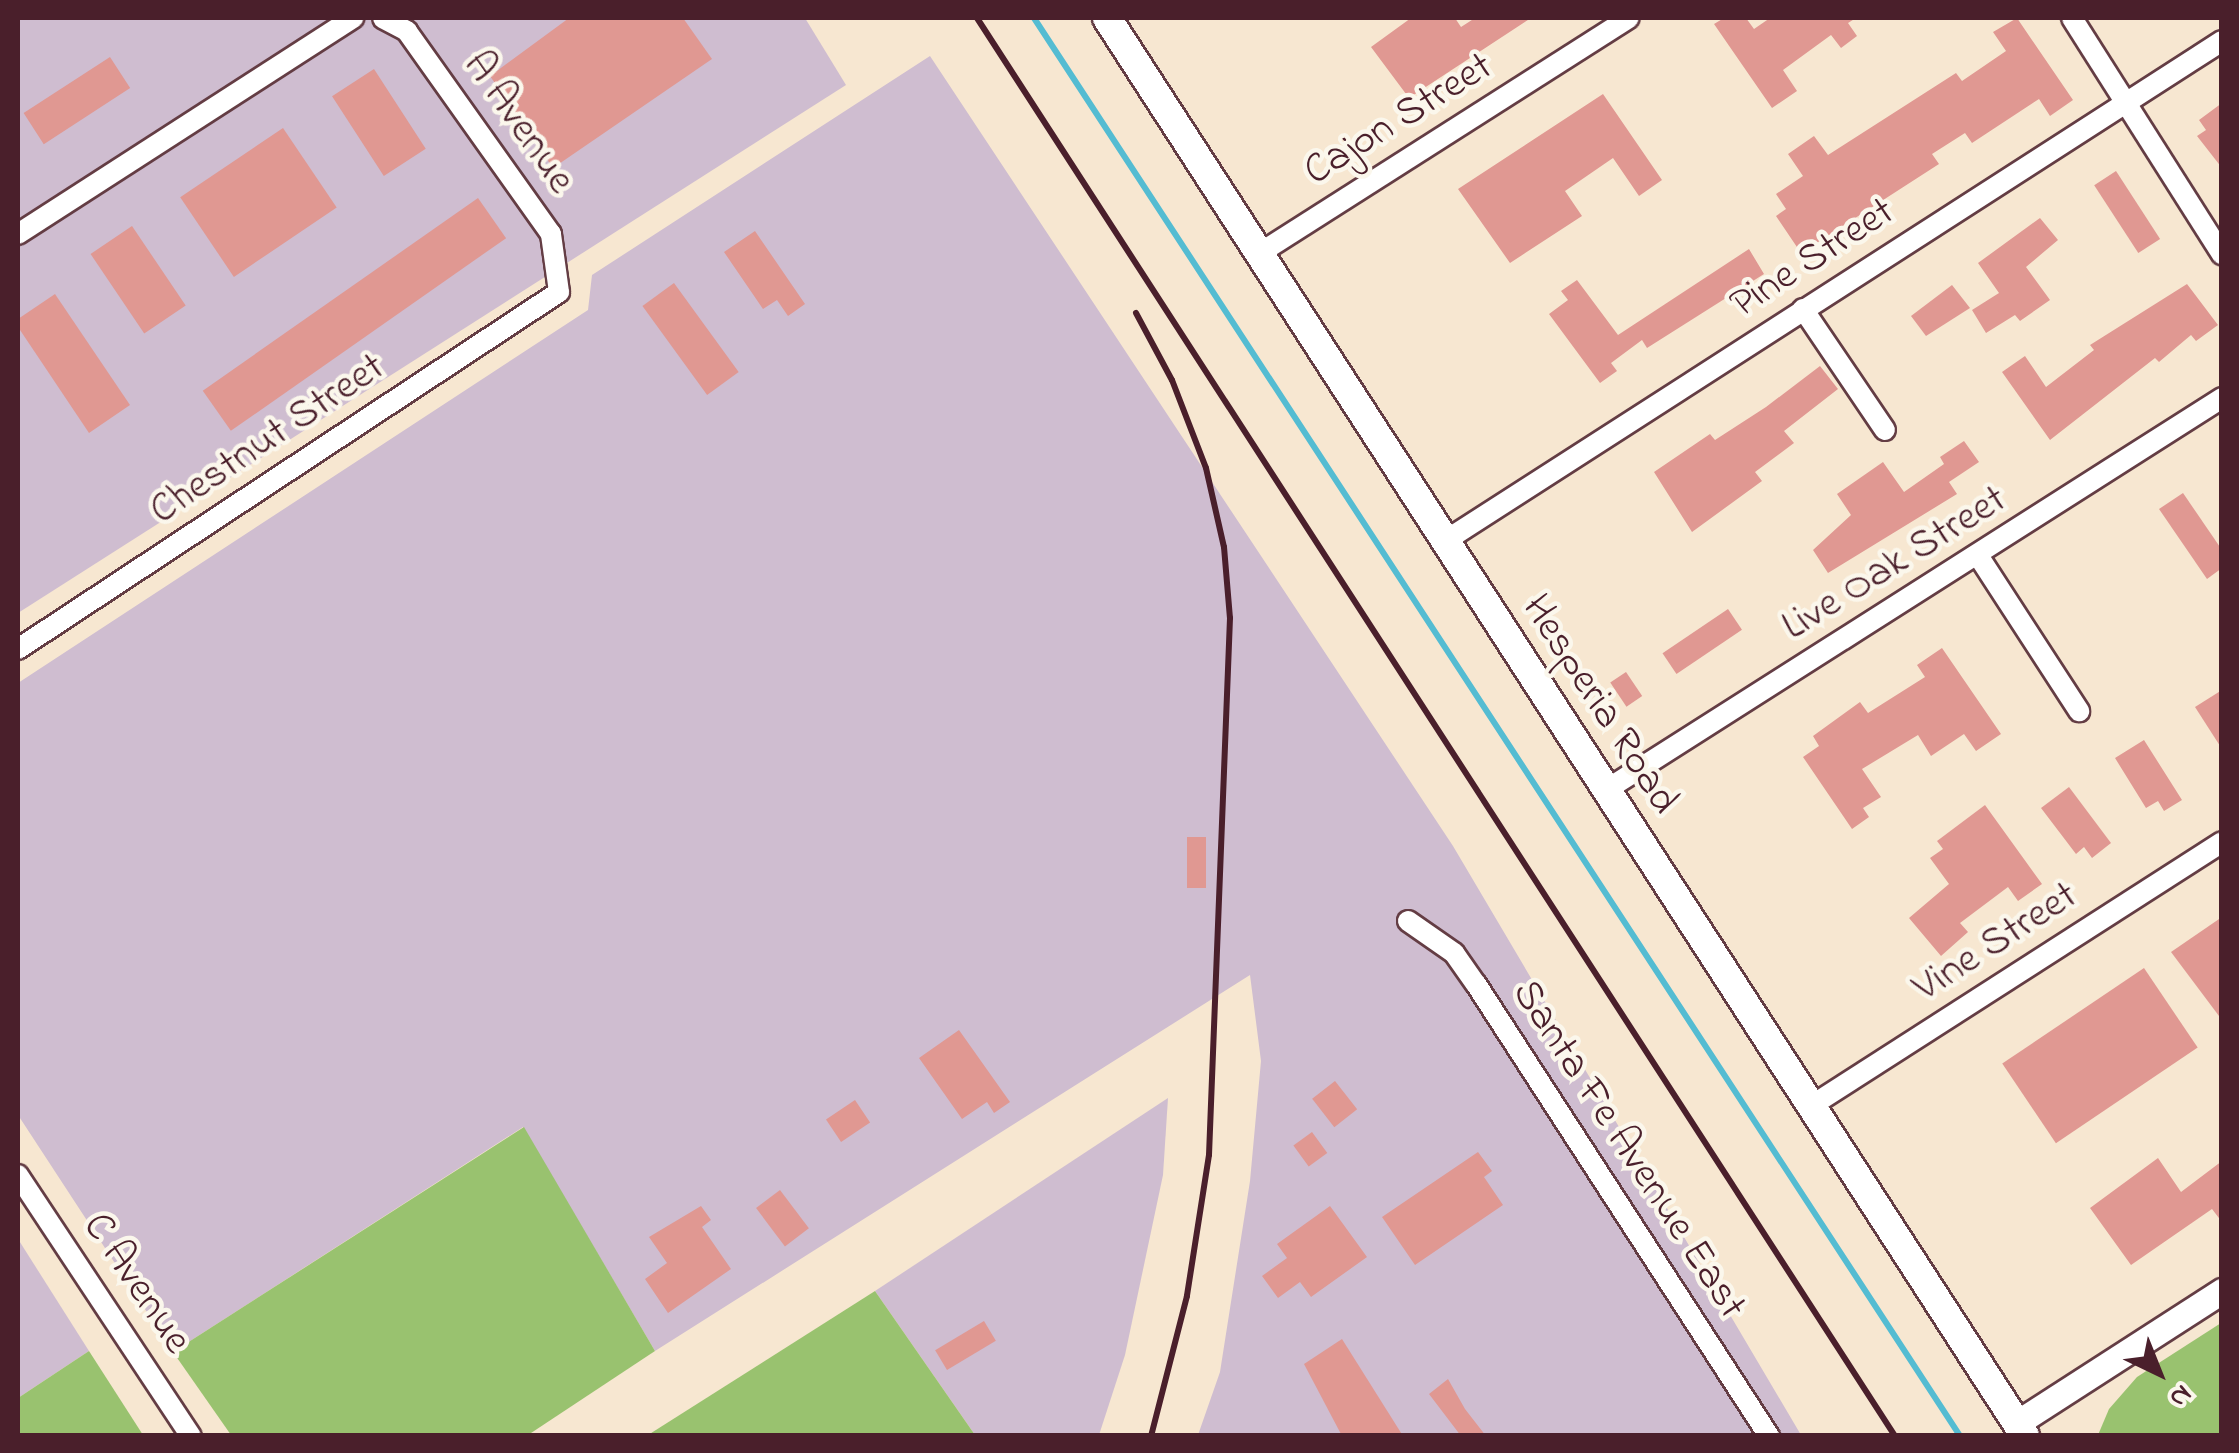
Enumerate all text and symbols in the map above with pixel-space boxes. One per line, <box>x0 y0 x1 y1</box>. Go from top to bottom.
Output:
street label: A Avenue <box>451 42 585 204</box>
street label: Cajon Street <box>1295 42 1503 198</box>
street label: Pine Street <box>1722 187 1904 331</box>
street label: Chestnut Street <box>141 343 395 537</box>
street label: Live Oak Street <box>1774 475 2016 653</box>
street label: Hesperia Road <box>1509 586 1689 824</box>
street label: Vine Street <box>1905 871 2087 1015</box>
street label: Santa Fe Avenue East <box>1500 971 1756 1329</box>
street label: C Avenue <box>71 1204 201 1364</box>
north arrow <box>2109 1323 2209 1423</box>
text: N <box>2159 1374 2201 1417</box>

